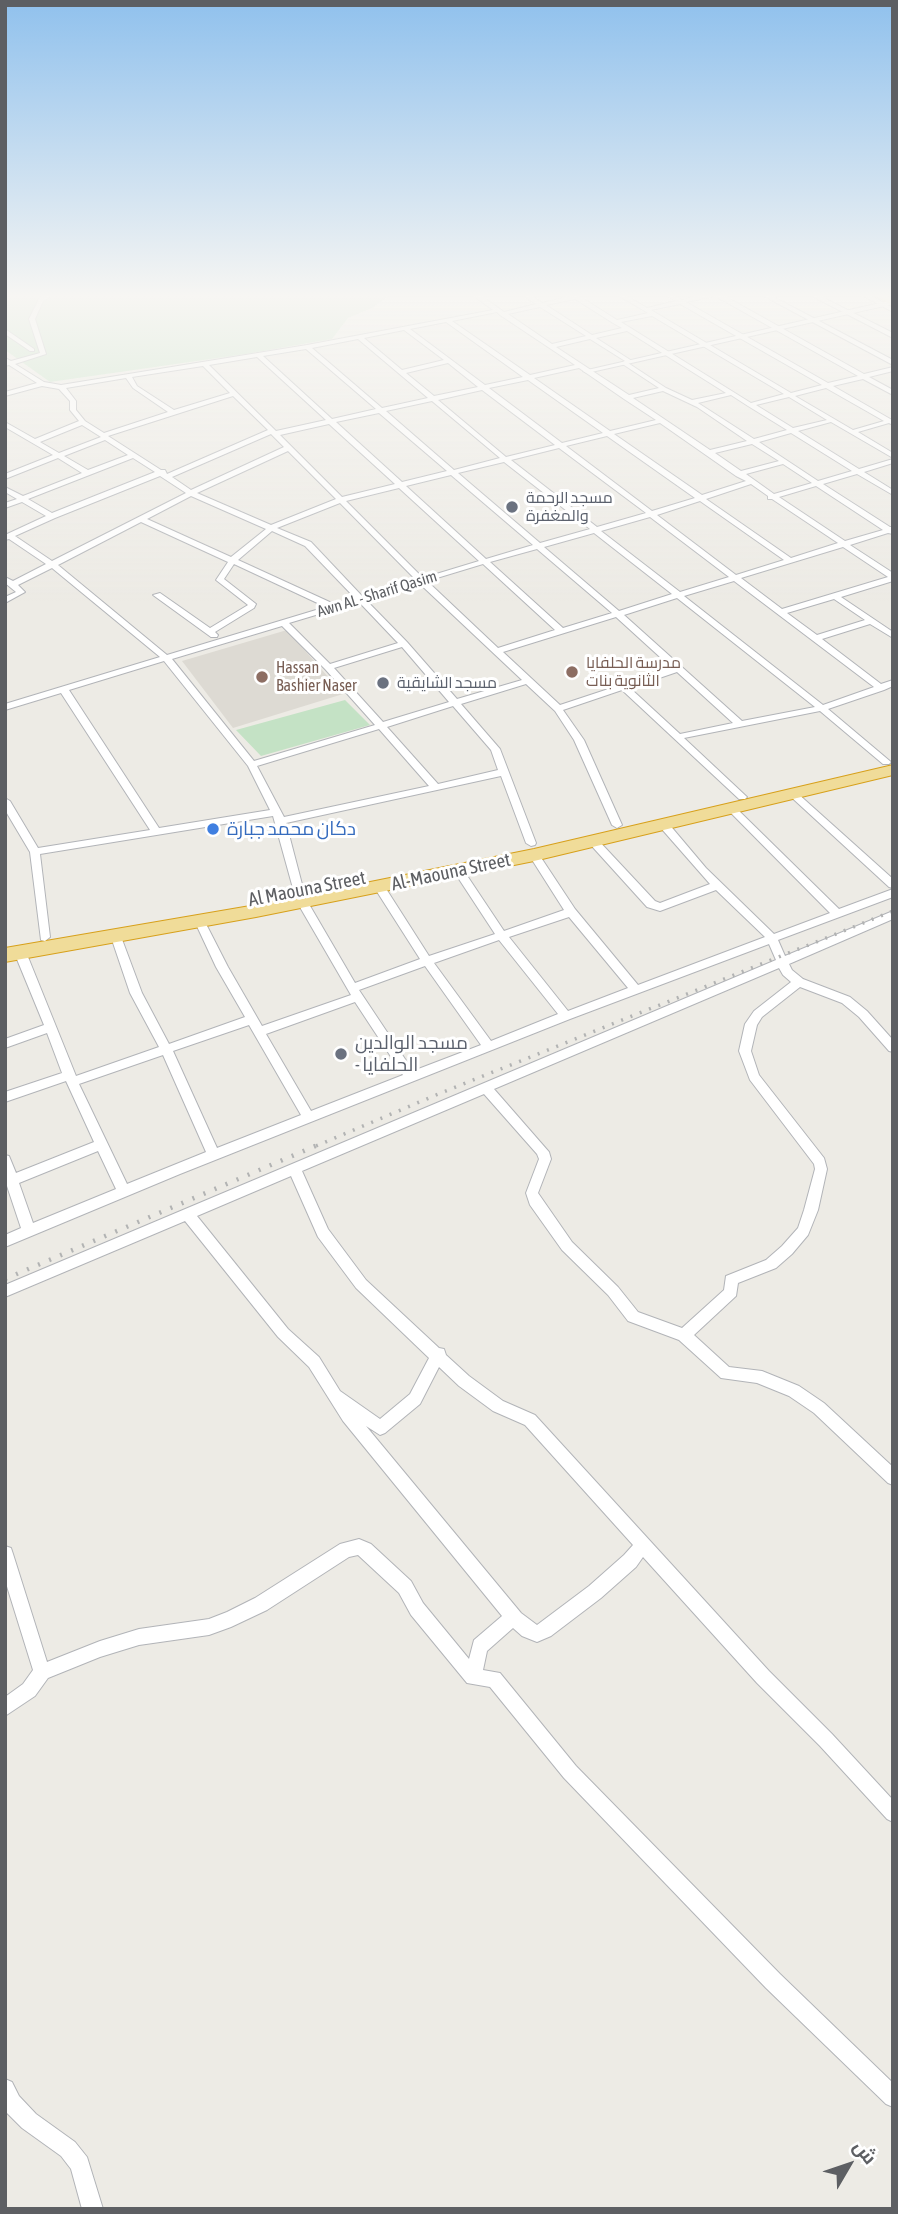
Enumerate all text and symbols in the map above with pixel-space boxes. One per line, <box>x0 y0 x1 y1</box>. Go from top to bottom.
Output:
place label: مسجد الرحمة والمغفرة <box>526 488 613 526</box>
marker: مسجد الرحمة والمغفرة <box>504 499 520 515</box>
street label: Awn AL - Sharif Qasim <box>315 567 439 621</box>
place label: مدرسة الحلفايا الثانوية بنات <box>586 653 681 691</box>
place label: Hassan Bashier Naser <box>276 658 357 696</box>
marker: مدرسة الحلفايا الثانوية بنات <box>564 664 580 680</box>
marker: Hassan Bashier Naser <box>254 669 270 685</box>
place label: مسجد الشايقية <box>397 673 497 693</box>
marker: مسجد الشايقية <box>375 675 391 691</box>
place label: دكان محمد جبارة <box>227 818 356 840</box>
marker: دكان محمد جبارة <box>205 821 221 837</box>
street label: Al-Maouna Street <box>389 848 513 896</box>
street label: Al Maouna Street <box>246 866 368 912</box>
place label: مسجد الوالدين - الحلفايا <box>355 1032 468 1076</box>
marker: مسجد الوالدين - الحلفايا <box>333 1046 349 1062</box>
north arrow <box>814 2130 884 2200</box>
text: ش <box>849 2135 882 2168</box>

